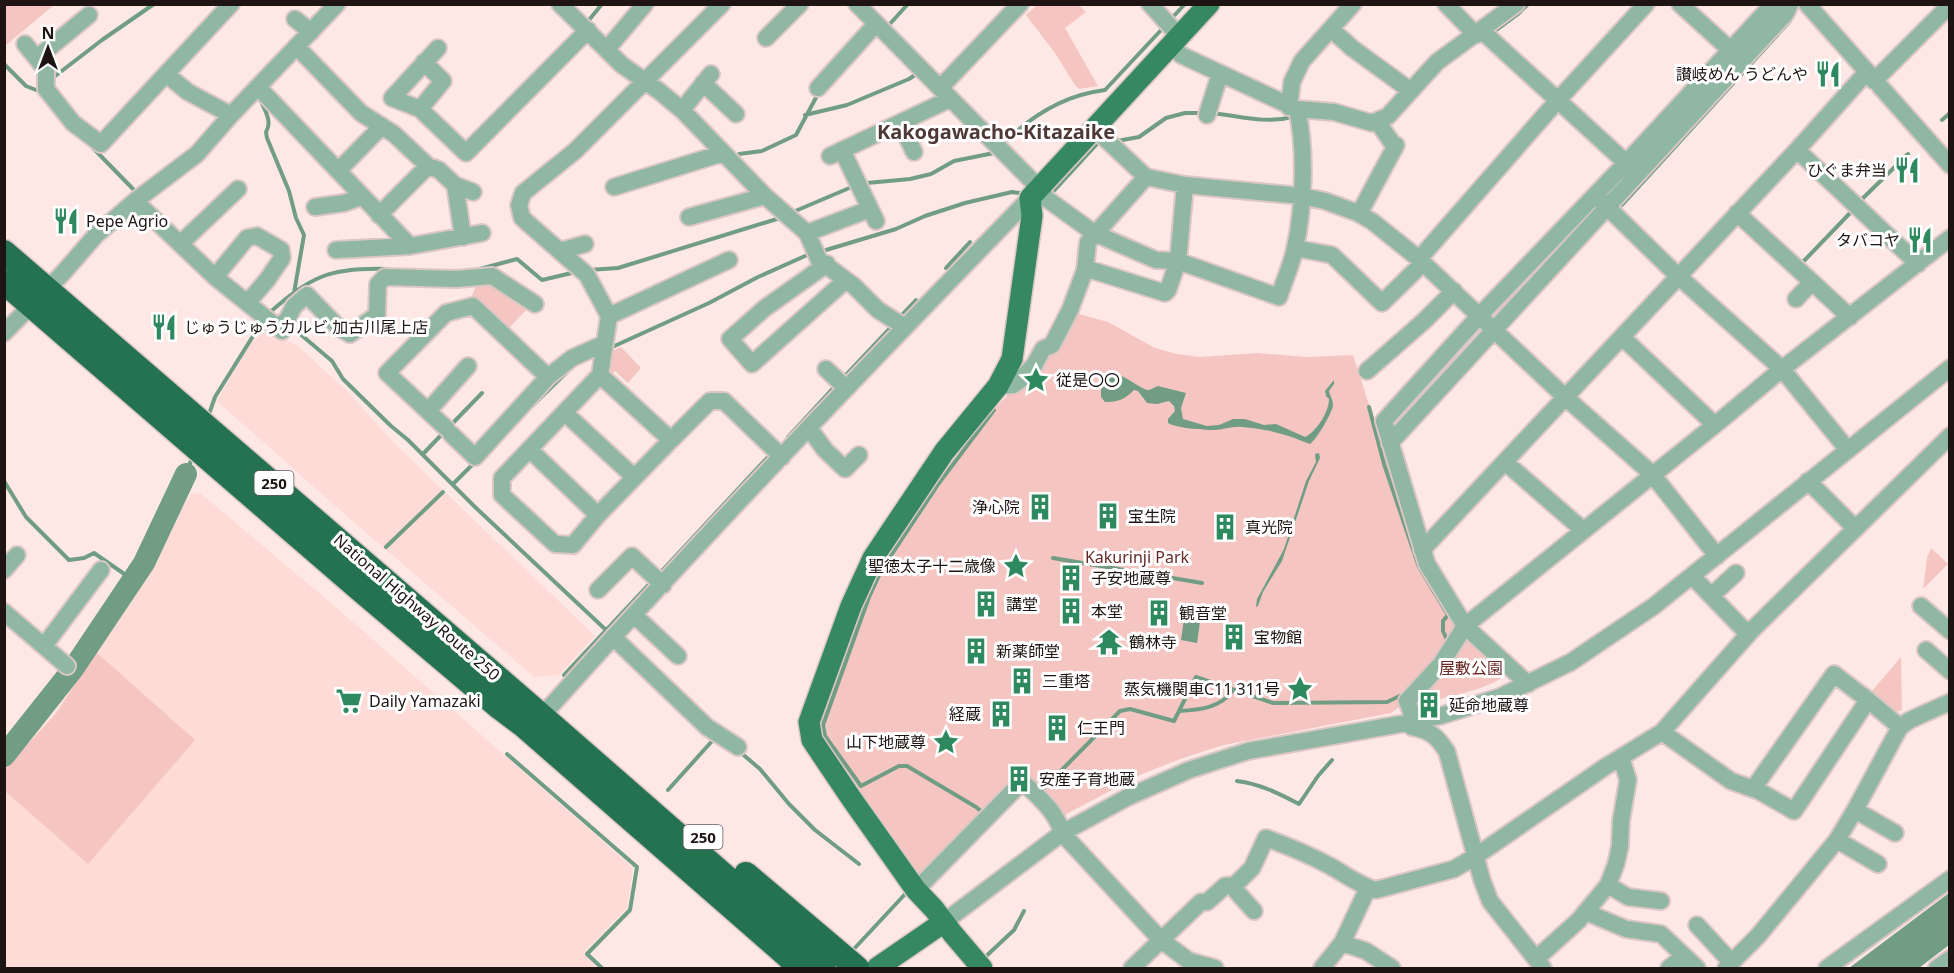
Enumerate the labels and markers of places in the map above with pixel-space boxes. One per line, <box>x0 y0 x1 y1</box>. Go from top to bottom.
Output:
restaurant icon: 讃岐めん うどんや <box>1813 59 1843 89</box>
place label: 讃岐めん うどんや <box>1676 63 1808 85</box>
restaurant icon: ひぐま弁当 <box>1892 155 1922 185</box>
place label: ひぐま弁当 <box>1807 159 1887 181</box>
restaurant icon: Pepe Agrio <box>51 206 81 236</box>
place label: Pepe Agrio <box>86 210 168 232</box>
restaurant icon: タバコヤ <box>1905 225 1935 255</box>
place label: タバコヤ <box>1836 229 1900 251</box>
restaurant icon: じゅうじゅうカルビ 加古川尾上店 <box>149 312 179 342</box>
place label: じゅうじゅうカルビ 加古川尾上店 <box>184 316 428 338</box>
place icon: 従是〇〇 <box>1021 365 1051 395</box>
place label: 従是〇〇 <box>1056 369 1120 391</box>
building icon: 浄心院 <box>1025 492 1055 522</box>
place label: 浄心院 <box>972 496 1020 518</box>
building icon: 宝生院 <box>1093 501 1123 531</box>
place label: 宝生院 <box>1128 505 1176 527</box>
building icon: 真光院 <box>1210 512 1240 542</box>
place label: 真光院 <box>1245 516 1293 538</box>
place icon: 聖徳太子十二歳像 <box>1001 551 1031 581</box>
place label: 聖徳太子十二歳像 <box>868 555 996 577</box>
building icon: 子安地蔵尊 <box>1056 563 1086 593</box>
place label: 子安地蔵尊 <box>1091 567 1171 589</box>
building icon: 講堂 <box>971 589 1001 619</box>
place label: 講堂 <box>1006 593 1038 615</box>
building icon: 本堂 <box>1056 596 1086 626</box>
building icon: 観音堂 <box>1144 598 1174 628</box>
place label: 本堂 <box>1091 600 1123 622</box>
place label: 観音堂 <box>1179 602 1227 624</box>
building icon: 宝物館 <box>1219 622 1249 652</box>
place label: 宝物館 <box>1254 626 1302 648</box>
temple icon: 鶴林寺 <box>1094 627 1124 657</box>
place label: 鶴林寺 <box>1129 631 1177 653</box>
building icon: 新薬師堂 <box>961 636 991 666</box>
place label: 新薬師堂 <box>996 640 1060 662</box>
building icon: 三重塔 <box>1007 666 1037 696</box>
place label: 三重塔 <box>1042 670 1090 692</box>
place icon: 蒸気機関車C11 311号 <box>1285 674 1315 704</box>
place label: 蒸気機関車C11 311号 <box>1124 678 1280 700</box>
supermarket icon: Daily Yamazaki <box>334 686 364 716</box>
place label: Daily Yamazaki <box>369 690 481 712</box>
building icon: 延命地蔵尊 <box>1414 690 1444 720</box>
place label: 延命地蔵尊 <box>1449 694 1529 716</box>
building icon: 経蔵 <box>986 699 1016 729</box>
place label: 経蔵 <box>949 703 981 725</box>
building icon: 仁王門 <box>1042 713 1072 743</box>
place label: 仁王門 <box>1077 717 1125 739</box>
place icon: 山下地蔵尊 <box>931 727 961 757</box>
place label: 山下地蔵尊 <box>846 731 926 753</box>
building icon: 安産子育地蔵 <box>1004 764 1034 794</box>
place label: 安産子育地蔵 <box>1039 768 1135 790</box>

